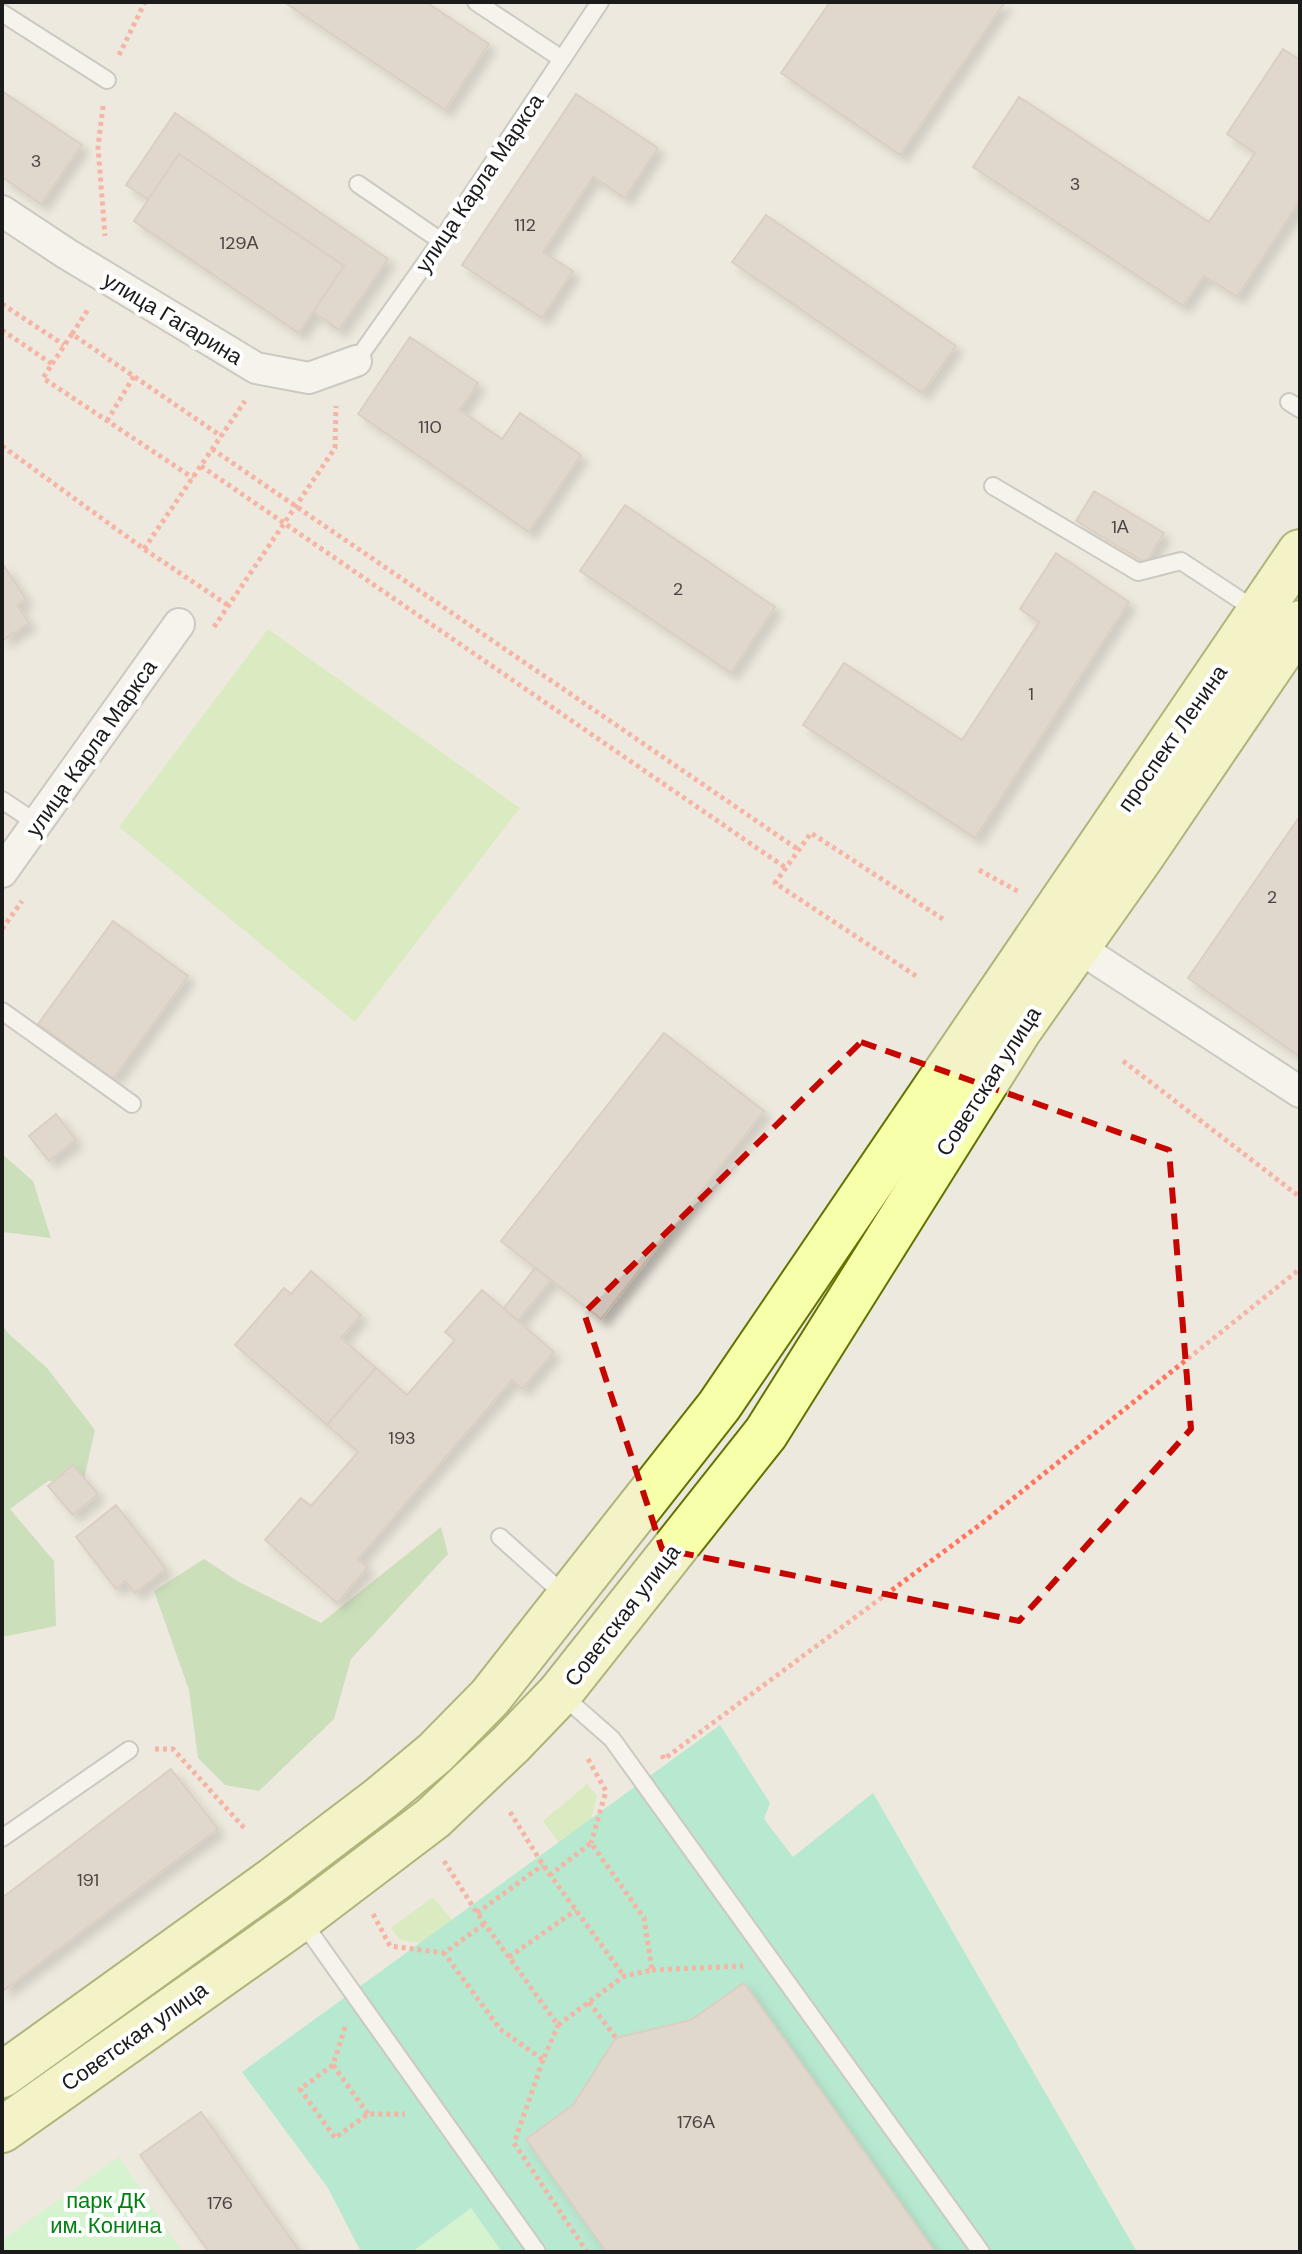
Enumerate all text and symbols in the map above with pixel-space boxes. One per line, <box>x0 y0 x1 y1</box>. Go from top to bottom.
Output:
street label: улица Карла Маркса <box>409 88 551 278</box>
house number: 3 <box>31 149 41 173</box>
house number: 3 <box>1070 172 1080 196</box>
house number: 112 <box>514 213 536 237</box>
house number: 129А <box>219 231 259 255</box>
street label: улица Гагарина <box>98 265 249 372</box>
house number: 110 <box>418 415 442 439</box>
house number: 1А <box>1111 515 1129 539</box>
house number: 2 <box>673 577 683 601</box>
street label: улица Карла Маркса <box>19 653 164 843</box>
street label: проспект Ленина <box>1111 659 1234 817</box>
house number: 1 <box>1028 682 1034 706</box>
house number: 2 <box>1267 885 1277 909</box>
street label: Советская улица <box>929 1000 1048 1162</box>
house number: 193 <box>388 1426 416 1450</box>
street label: Советская улица <box>558 1538 687 1692</box>
house number: 191 <box>77 1868 99 1892</box>
street label: Советская улица <box>55 1975 214 2098</box>
house number: 176А <box>677 2110 715 2134</box>
park label: парк ДК им. Конина <box>50 2186 163 2240</box>
house number: 176 <box>207 2191 233 2215</box>

